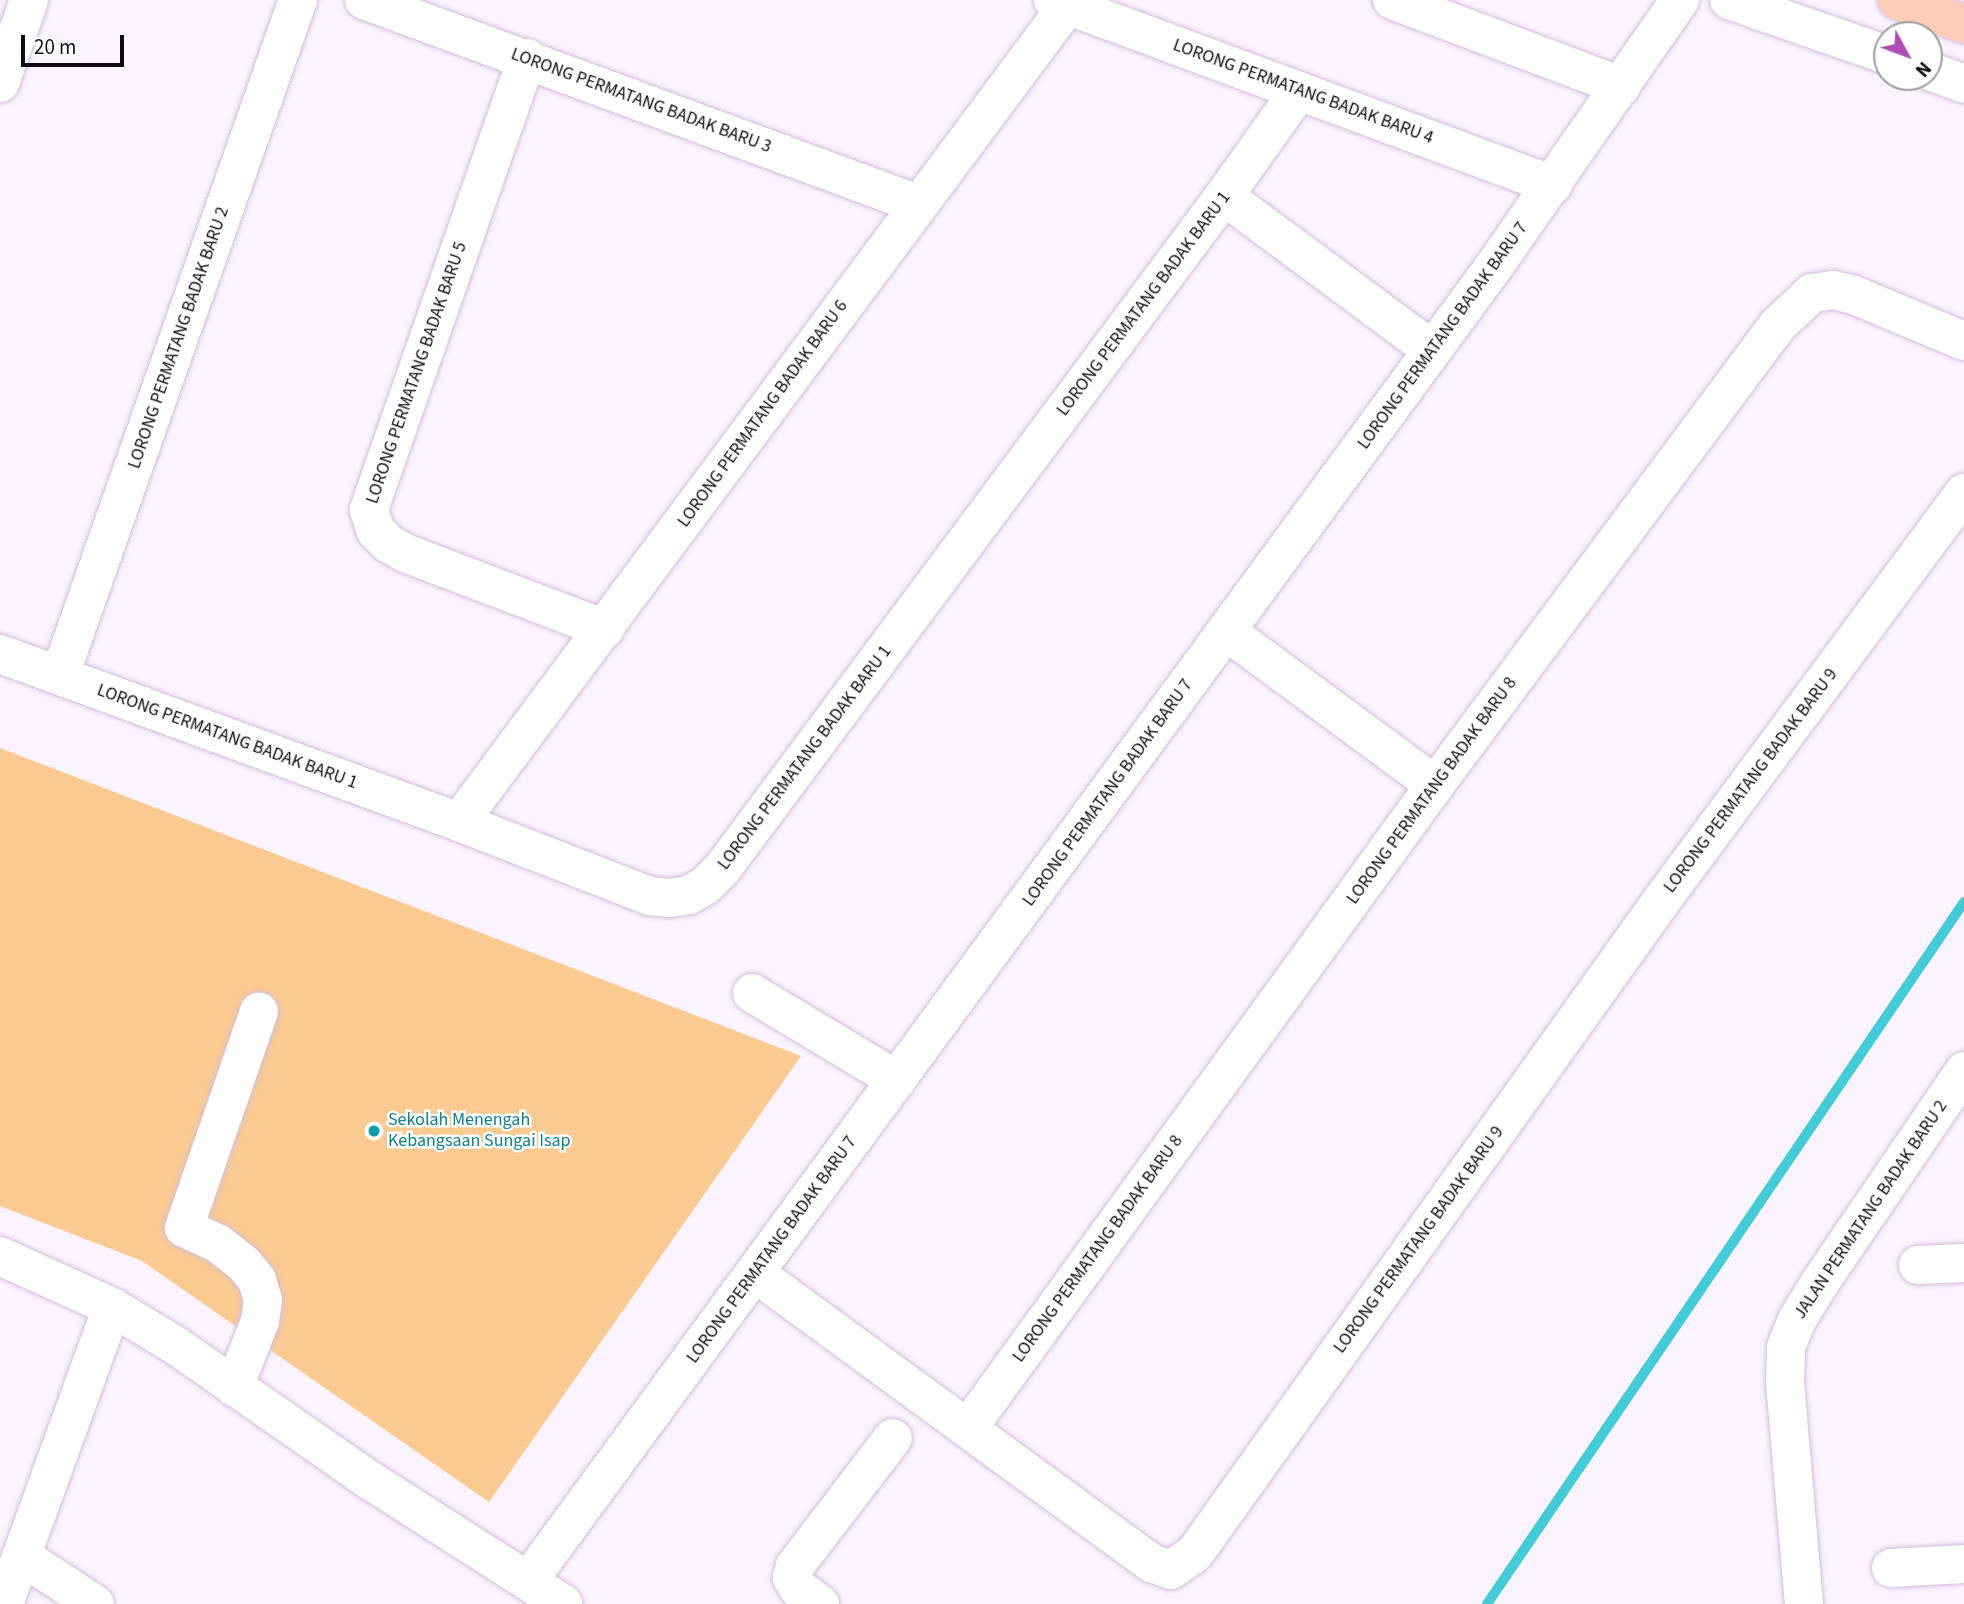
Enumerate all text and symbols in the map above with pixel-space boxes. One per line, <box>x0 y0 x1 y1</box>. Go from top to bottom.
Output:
scale bar <box>24 21 128 65</box>
north arrow <box>1873 21 1943 91</box>
text: 20 m <box>34 32 76 62</box>
street label: LORONG PERMATANG BADAK BARU 4 <box>1170 35 1436 149</box>
street label: LORONG PERMATANG BADAK BARU 3 <box>508 44 774 158</box>
text: N <box>1908 55 1937 82</box>
street label: LORONG PERMATANG BADAK BARU 1 <box>1052 188 1236 420</box>
street label: LORONG PERMATANG BADAK BARU 2 <box>124 204 234 472</box>
street label: LORONG PERMATANG BADAK BARU 7 <box>1353 218 1533 454</box>
street label: LORONG PERMATANG BADAK BARU 5 <box>362 239 472 507</box>
street label: LORONG PERMATANG BADAK BARU 6 <box>673 296 853 532</box>
street label: LORONG PERMATANG BADAK BARU 1 <box>713 642 897 874</box>
street label: LORONG PERMATANG BADAK BARU 9 <box>1659 665 1843 897</box>
street label: LORONG PERMATANG BADAK BARU 8 <box>1342 673 1522 909</box>
street label: LORONG PERMATANG BADAK BARU 7 <box>1018 675 1198 911</box>
street label: LORONG PERMATANG BADAK BARU 1 <box>94 680 360 794</box>
street label: JALAN PERMATANG BADAK BARU 2 <box>1790 1097 1952 1323</box>
place label: Sekolah Menengah Kebangsaan Sungai Isap <box>388 1110 571 1152</box>
street label: LORONG PERMATANG BADAK BARU 9 <box>1329 1122 1509 1358</box>
marker: Sekolah Menengah Kebangsaan Sungai Isap <box>366 1123 382 1139</box>
street label: LORONG PERMATANG BADAK BARU 8 <box>1008 1131 1188 1367</box>
street label: LORONG PERMATANG BADAK BARU 7 <box>682 1132 862 1368</box>

